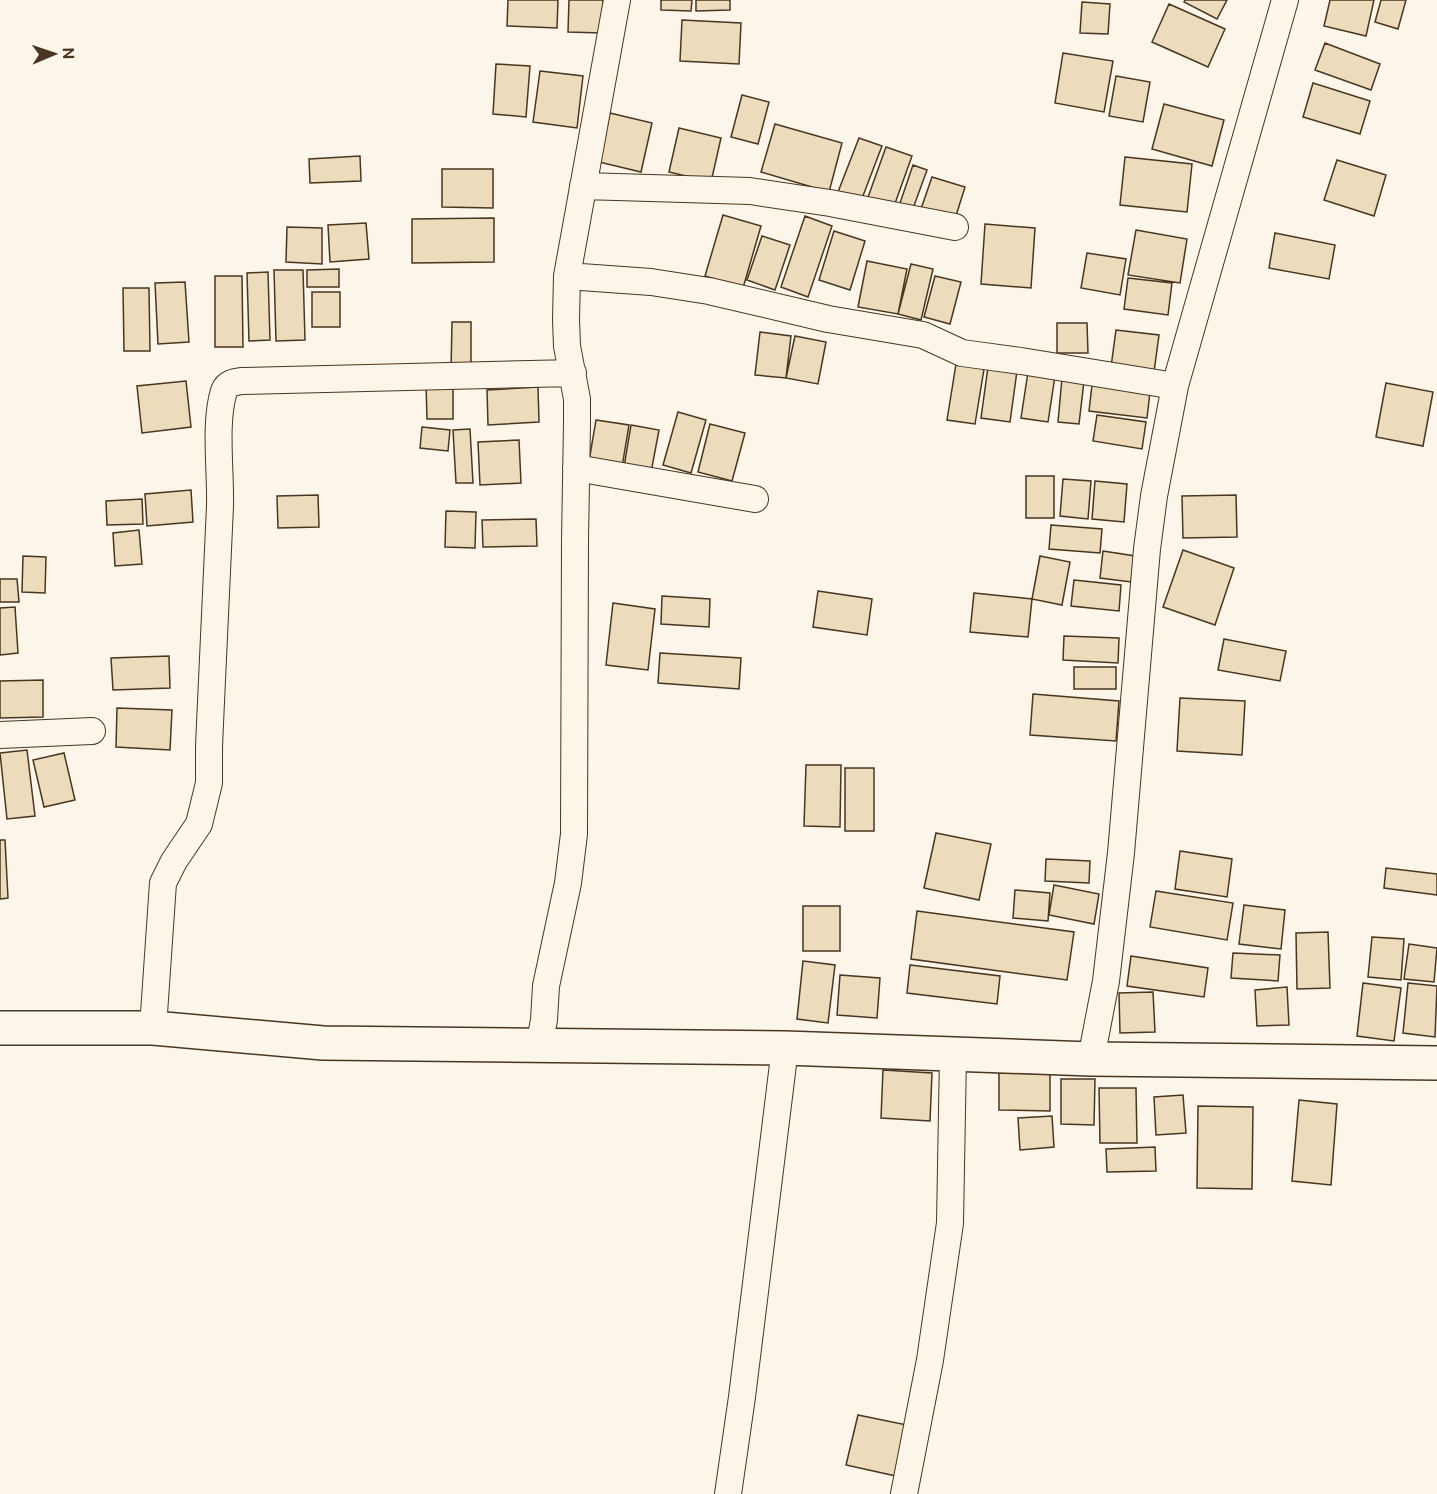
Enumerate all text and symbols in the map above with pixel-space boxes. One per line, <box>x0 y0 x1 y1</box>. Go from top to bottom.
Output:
north arrow <box>24 24 84 84</box>
text: N <box>58 47 79 60</box>

